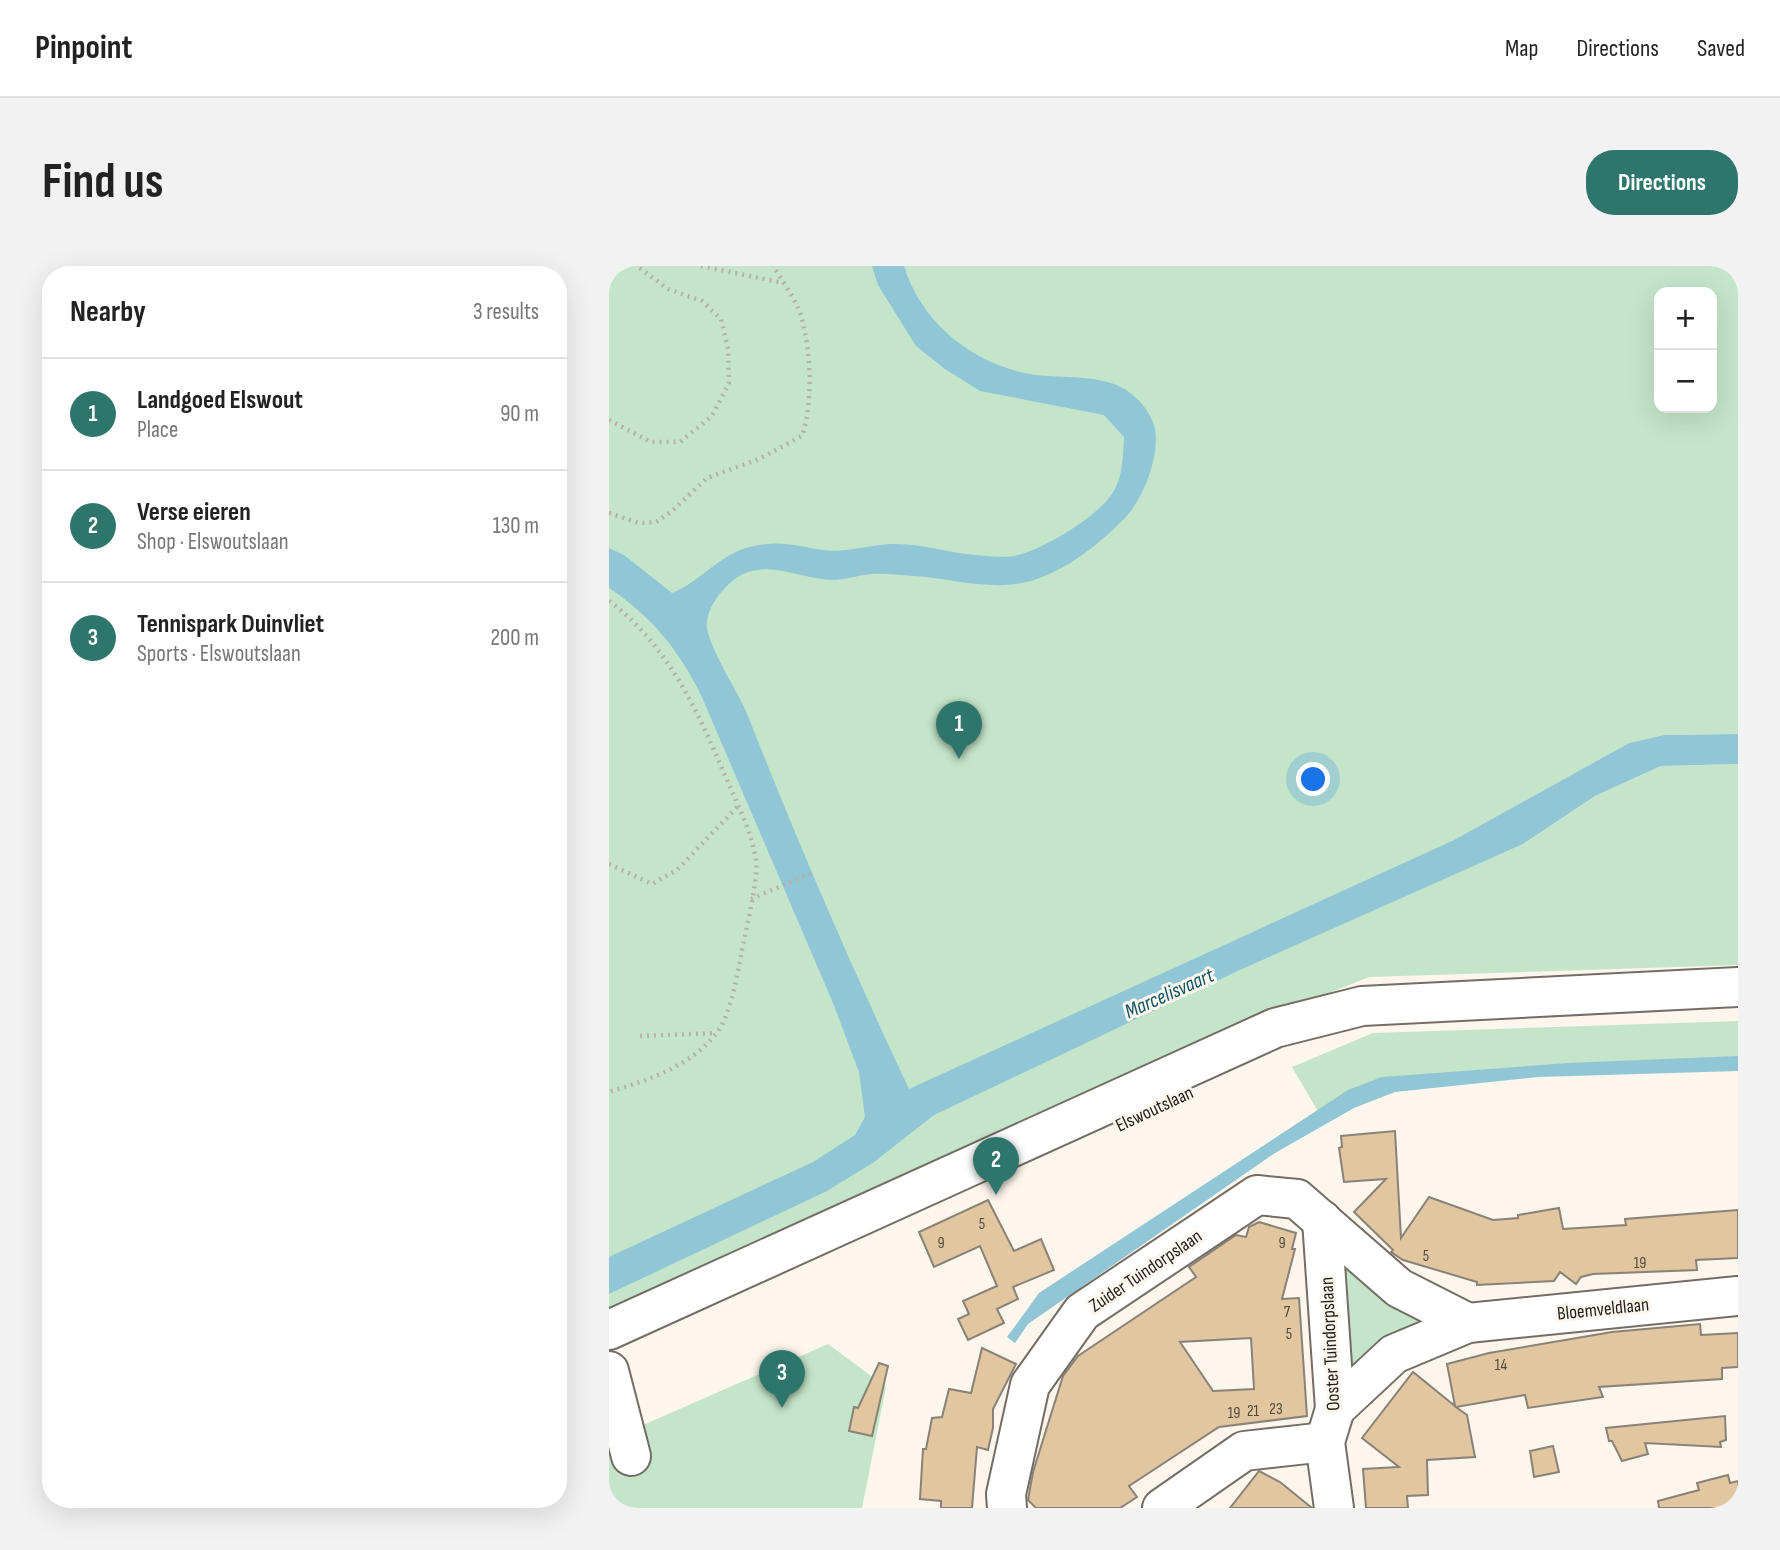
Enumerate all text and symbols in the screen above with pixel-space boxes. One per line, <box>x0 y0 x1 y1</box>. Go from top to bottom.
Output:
text: Pinpoint <box>35 28 132 68</box>
text: Map <box>1505 34 1538 63</box>
text: Directions <box>1576 34 1659 63</box>
text: Saved <box>1697 34 1745 63</box>
button: Directions <box>1586 150 1738 215</box>
text: Find us <box>42 153 164 212</box>
map controls <box>1654 287 1717 413</box>
button: + <box>1654 287 1717 350</box>
text: Nearby <box>70 294 146 330</box>
text: 3 results <box>473 298 539 326</box>
button: − <box>1654 350 1717 413</box>
text: Landgoed Elswout <box>137 385 303 416</box>
text: 1 <box>88 400 98 428</box>
text: 90 m <box>500 400 539 428</box>
text: Place <box>137 416 178 444</box>
text: Verse eieren <box>137 497 251 528</box>
text: 2 <box>88 512 98 540</box>
text: 130 m <box>493 512 539 540</box>
text: Shop · Elswoutslaan <box>137 528 289 556</box>
text: Tennispark Duinvliet <box>137 609 324 640</box>
text: 3 <box>88 624 98 652</box>
text: 200 m <box>491 624 539 652</box>
text: Sports · Elswoutslaan <box>137 640 301 668</box>
pin: 1 <box>936 701 982 759</box>
your location <box>1296 762 1330 796</box>
water label: Marcelisvaart <box>1121 962 1218 1024</box>
street label: Elswoutslaan <box>1112 1081 1197 1137</box>
pin: 2 <box>973 1137 1019 1195</box>
house number: 5 <box>979 1215 985 1234</box>
street label: Zuider Tuindorpslaan <box>1085 1225 1207 1318</box>
house number: 9 <box>937 1234 945 1253</box>
house number: 9 <box>1278 1234 1286 1253</box>
house number: 5 <box>1423 1247 1429 1266</box>
house number: 19 <box>1634 1254 1646 1273</box>
street label: Ooster Tuindorpslaan <box>1316 1276 1345 1411</box>
street label: Bloemveldlaan <box>1556 1293 1650 1326</box>
house number: 7 <box>1284 1303 1291 1322</box>
house number: 5 <box>1286 1325 1292 1344</box>
pin: 3 <box>759 1350 805 1408</box>
house number: 14 <box>1495 1356 1507 1375</box>
house number: 23 <box>1269 1400 1283 1419</box>
house number: 21 <box>1247 1402 1260 1421</box>
house number: 19 <box>1228 1404 1240 1423</box>

